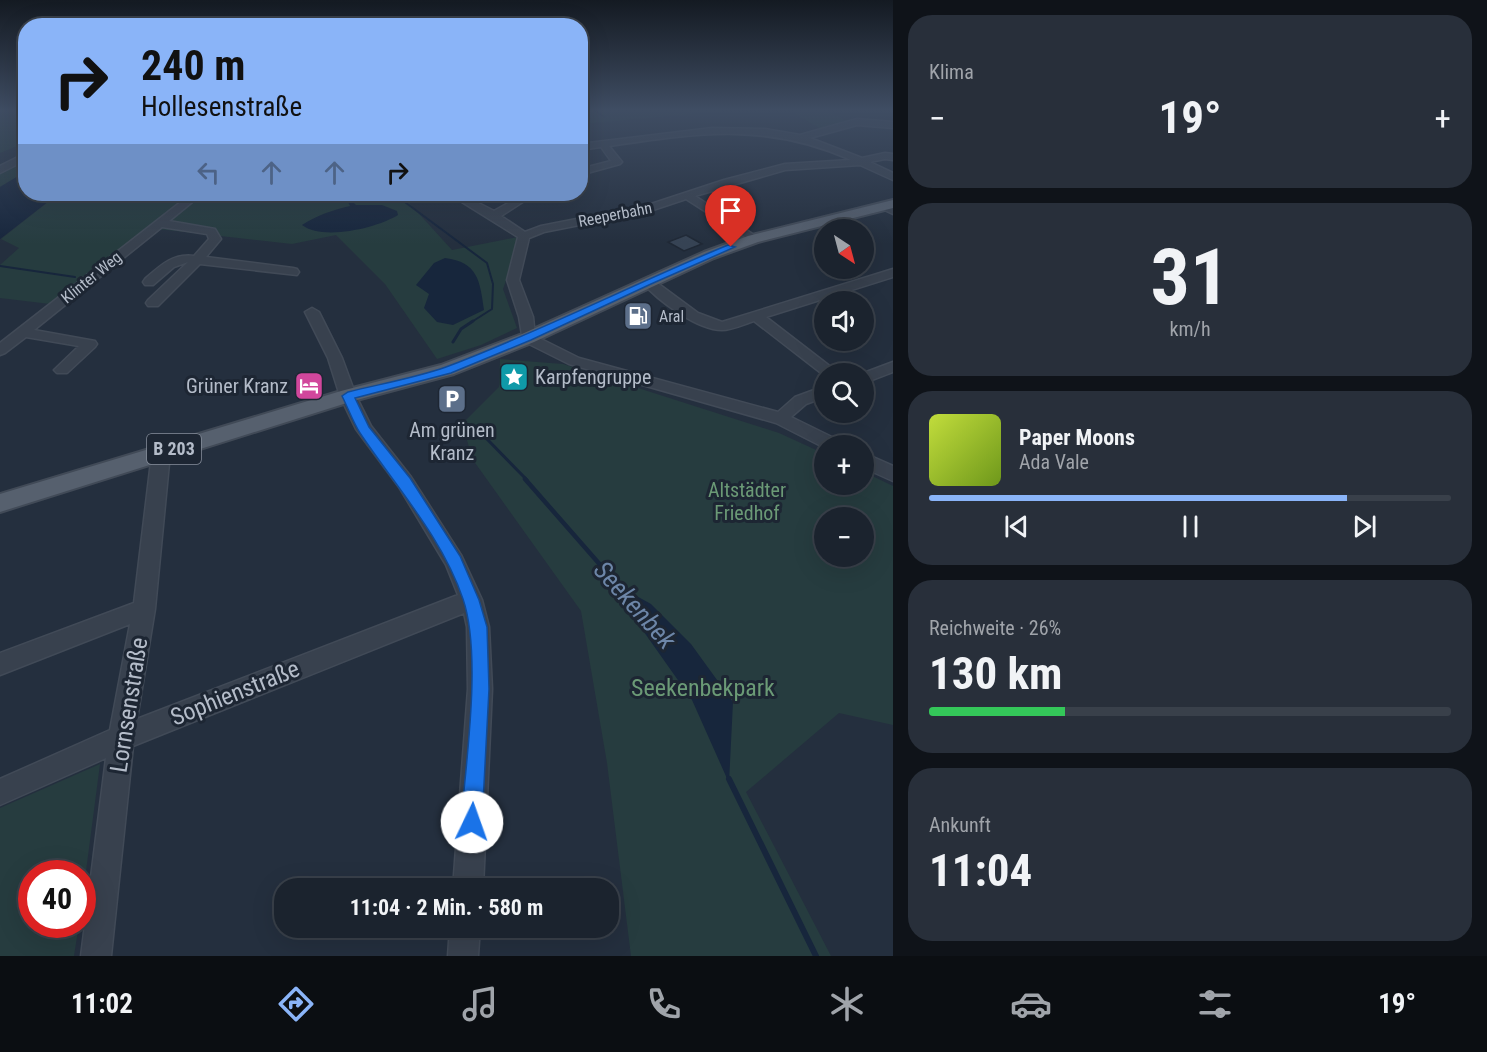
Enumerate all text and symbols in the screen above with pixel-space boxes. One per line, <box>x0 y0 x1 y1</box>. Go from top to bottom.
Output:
text: 240 m <box>141 41 246 90</box>
icon: right <box>42 42 120 120</box>
text: Klima <box>929 60 974 84</box>
text: Hollesenstraße <box>141 91 302 123</box>
text: 19° <box>1159 91 1222 144</box>
text: − <box>929 99 946 138</box>
text: + <box>1435 99 1451 138</box>
icon: left <box>192 156 225 189</box>
icon: ahead <box>255 156 288 189</box>
icon: ahead <box>318 156 351 189</box>
icon: right <box>381 156 414 189</box>
pin <box>705 185 756 247</box>
icon: arrive <box>714 194 747 227</box>
street label: Reeperbahn <box>577 198 654 231</box>
north arrow <box>814 219 874 279</box>
map controls <box>814 219 874 567</box>
text: 31 <box>1151 232 1229 323</box>
street label: Klinter Weg <box>57 247 125 307</box>
button: sound <box>814 291 874 351</box>
fuel station icon: Aral <box>622 300 654 332</box>
place label: Aral <box>659 307 684 326</box>
text: km/h <box>1169 317 1211 341</box>
place icon: Karpfengruppe <box>498 361 530 393</box>
button: search <box>814 363 874 423</box>
place label: Karpfengruppe <box>535 365 651 389</box>
hotel icon: Grüner Kranz <box>293 370 325 402</box>
place label: Grüner Kranz <box>186 374 288 398</box>
parking icon: Am grünen Kranz <box>436 383 468 415</box>
place label: Am grünen Kranz <box>409 418 495 465</box>
text: Paper Moons <box>1019 425 1135 450</box>
road number: B 203 <box>147 434 201 464</box>
button: + <box>814 435 874 495</box>
text: Ada Vale <box>1019 450 1089 474</box>
park label: Altstädter Friedhof <box>708 478 786 525</box>
button: − <box>814 507 874 567</box>
icon: previous <box>1000 510 1033 543</box>
icon: pause <box>1174 510 1207 543</box>
icon: next <box>1348 510 1381 543</box>
water label: Seekenbek <box>588 555 683 655</box>
text: Reichweite · 26% <box>929 616 1061 640</box>
street label: Lornsenstraße <box>105 635 153 775</box>
text: 130 km <box>929 647 1062 700</box>
street label: Sophienstraße <box>166 654 304 732</box>
park label: Seekenbekpark <box>631 674 775 702</box>
position arrow <box>440 790 504 854</box>
text: Ankunft <box>929 813 991 837</box>
text: 11:04 <box>929 844 1032 897</box>
speed limit sign: 40 <box>18 860 96 938</box>
text: 11:04 · 2 Min. · 580 m <box>350 895 543 920</box>
icon: directions <box>275 983 317 1025</box>
icon: music <box>459 983 501 1025</box>
icon: phone <box>643 983 685 1025</box>
icon: climate <box>826 983 868 1025</box>
icon: car <box>1010 983 1052 1025</box>
icon: filters <box>1194 983 1236 1025</box>
text: 11:02 <box>71 988 133 1020</box>
text: 19° <box>1378 988 1416 1020</box>

